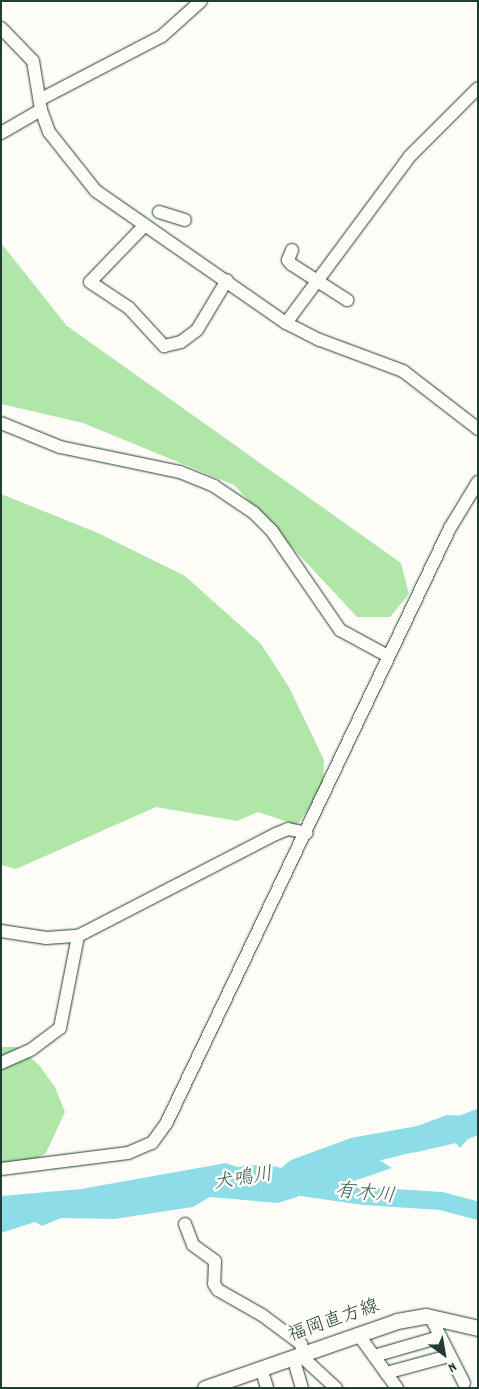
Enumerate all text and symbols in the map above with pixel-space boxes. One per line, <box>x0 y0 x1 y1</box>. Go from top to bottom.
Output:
water label: 犬鳴川 <box>211 1163 275 1197</box>
water label: 有木川 <box>334 1180 396 1210</box>
street label: 福岡直方線 <box>285 1296 383 1348</box>
north arrow <box>419 1329 469 1379</box>
text: N <box>444 1356 460 1377</box>

